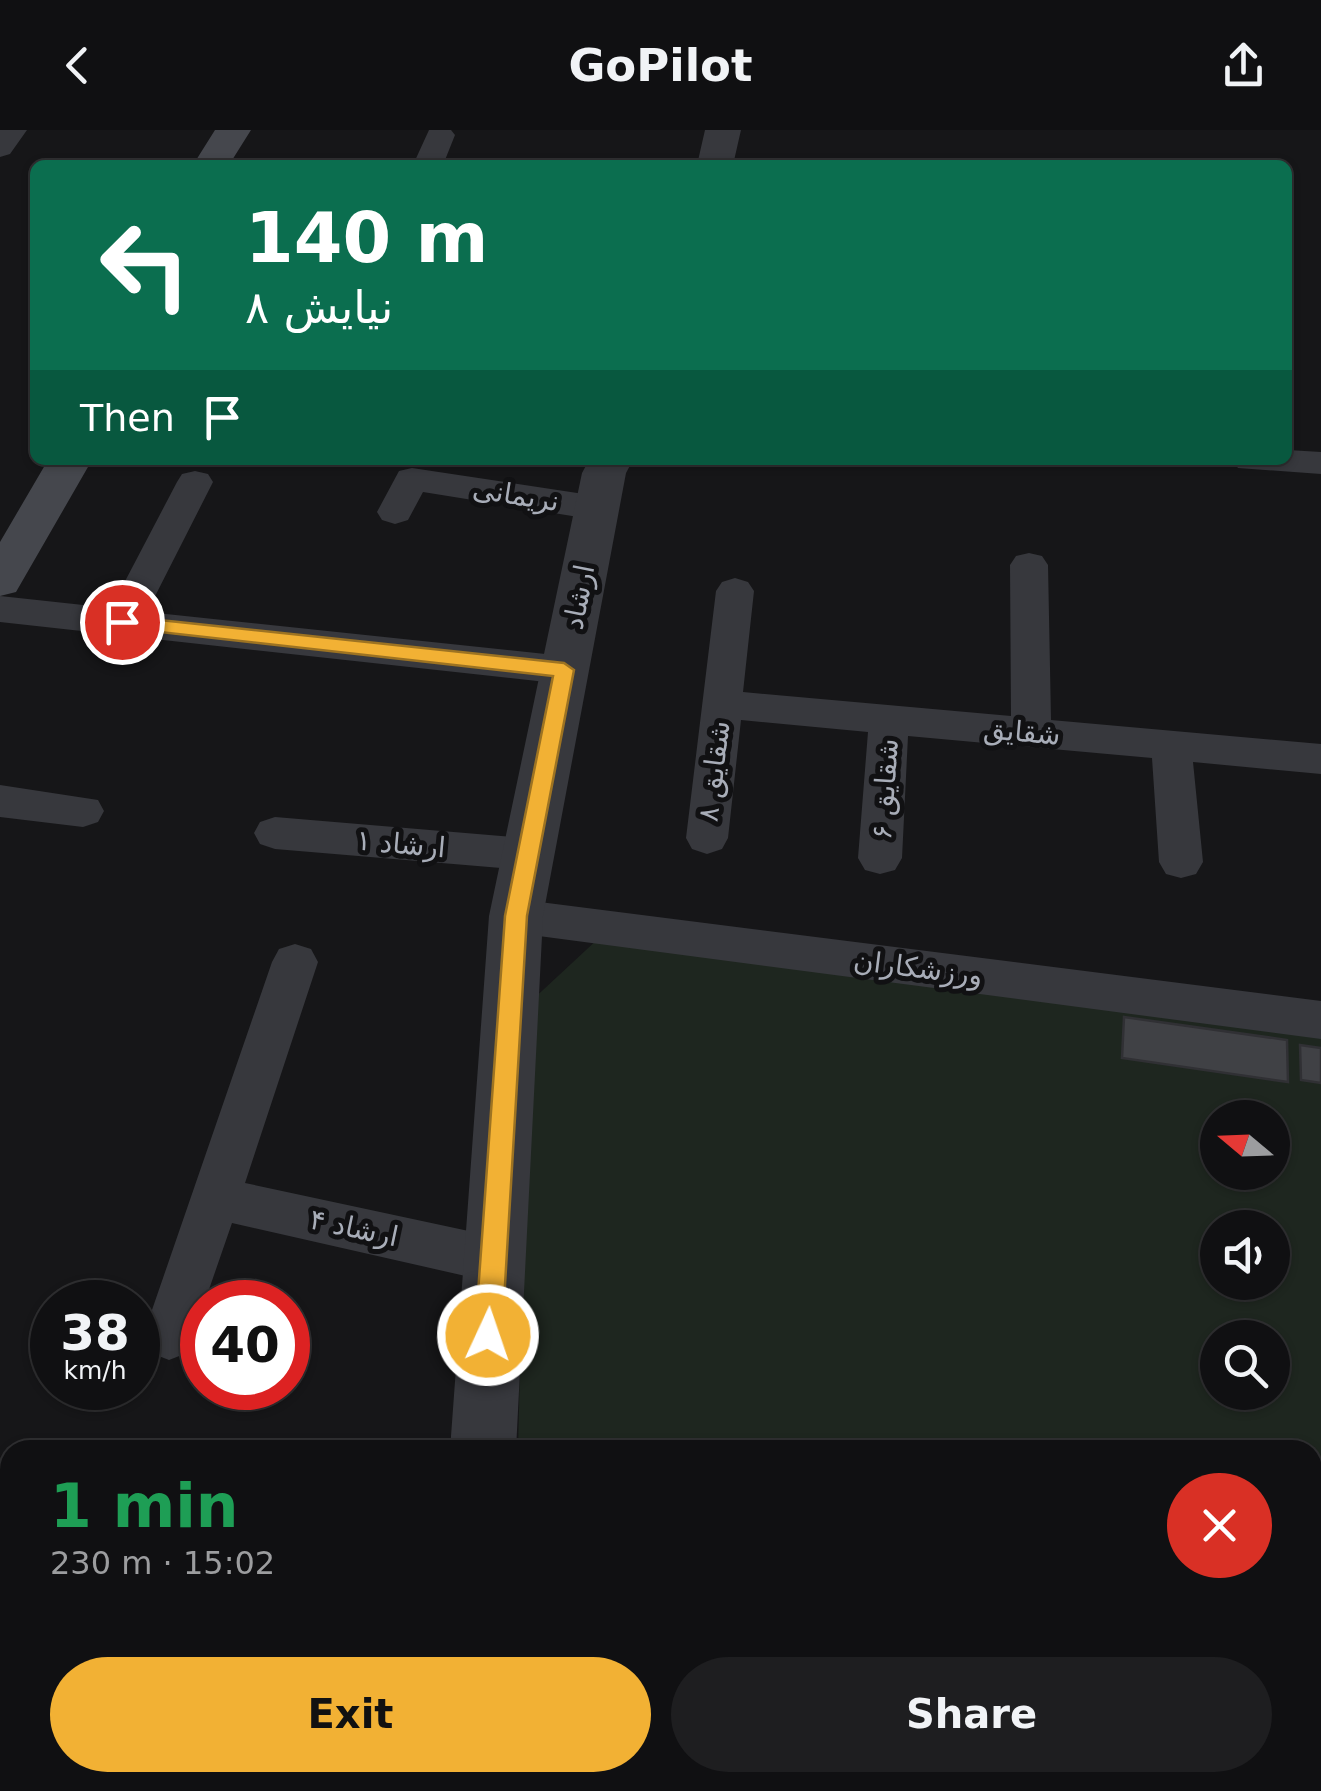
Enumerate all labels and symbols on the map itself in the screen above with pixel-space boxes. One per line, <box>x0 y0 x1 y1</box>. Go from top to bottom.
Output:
street label: نریمانی <box>471 472 561 518</box>
street label: ارشاد <box>557 562 601 632</box>
pin <box>80 580 165 665</box>
street label: شقایق <box>982 712 1062 752</box>
street label: شقایق ۸ <box>691 719 737 823</box>
street label: شقایق ۶ <box>865 737 905 841</box>
street label: ارشاد ۱ <box>355 824 447 864</box>
street label: ورزشکاران <box>852 944 984 992</box>
north arrow <box>1200 1100 1290 1190</box>
street label: ارشاد ۴ <box>307 1203 401 1253</box>
speed limit sign: 40 <box>180 1280 310 1410</box>
position arrow <box>436 1283 540 1387</box>

